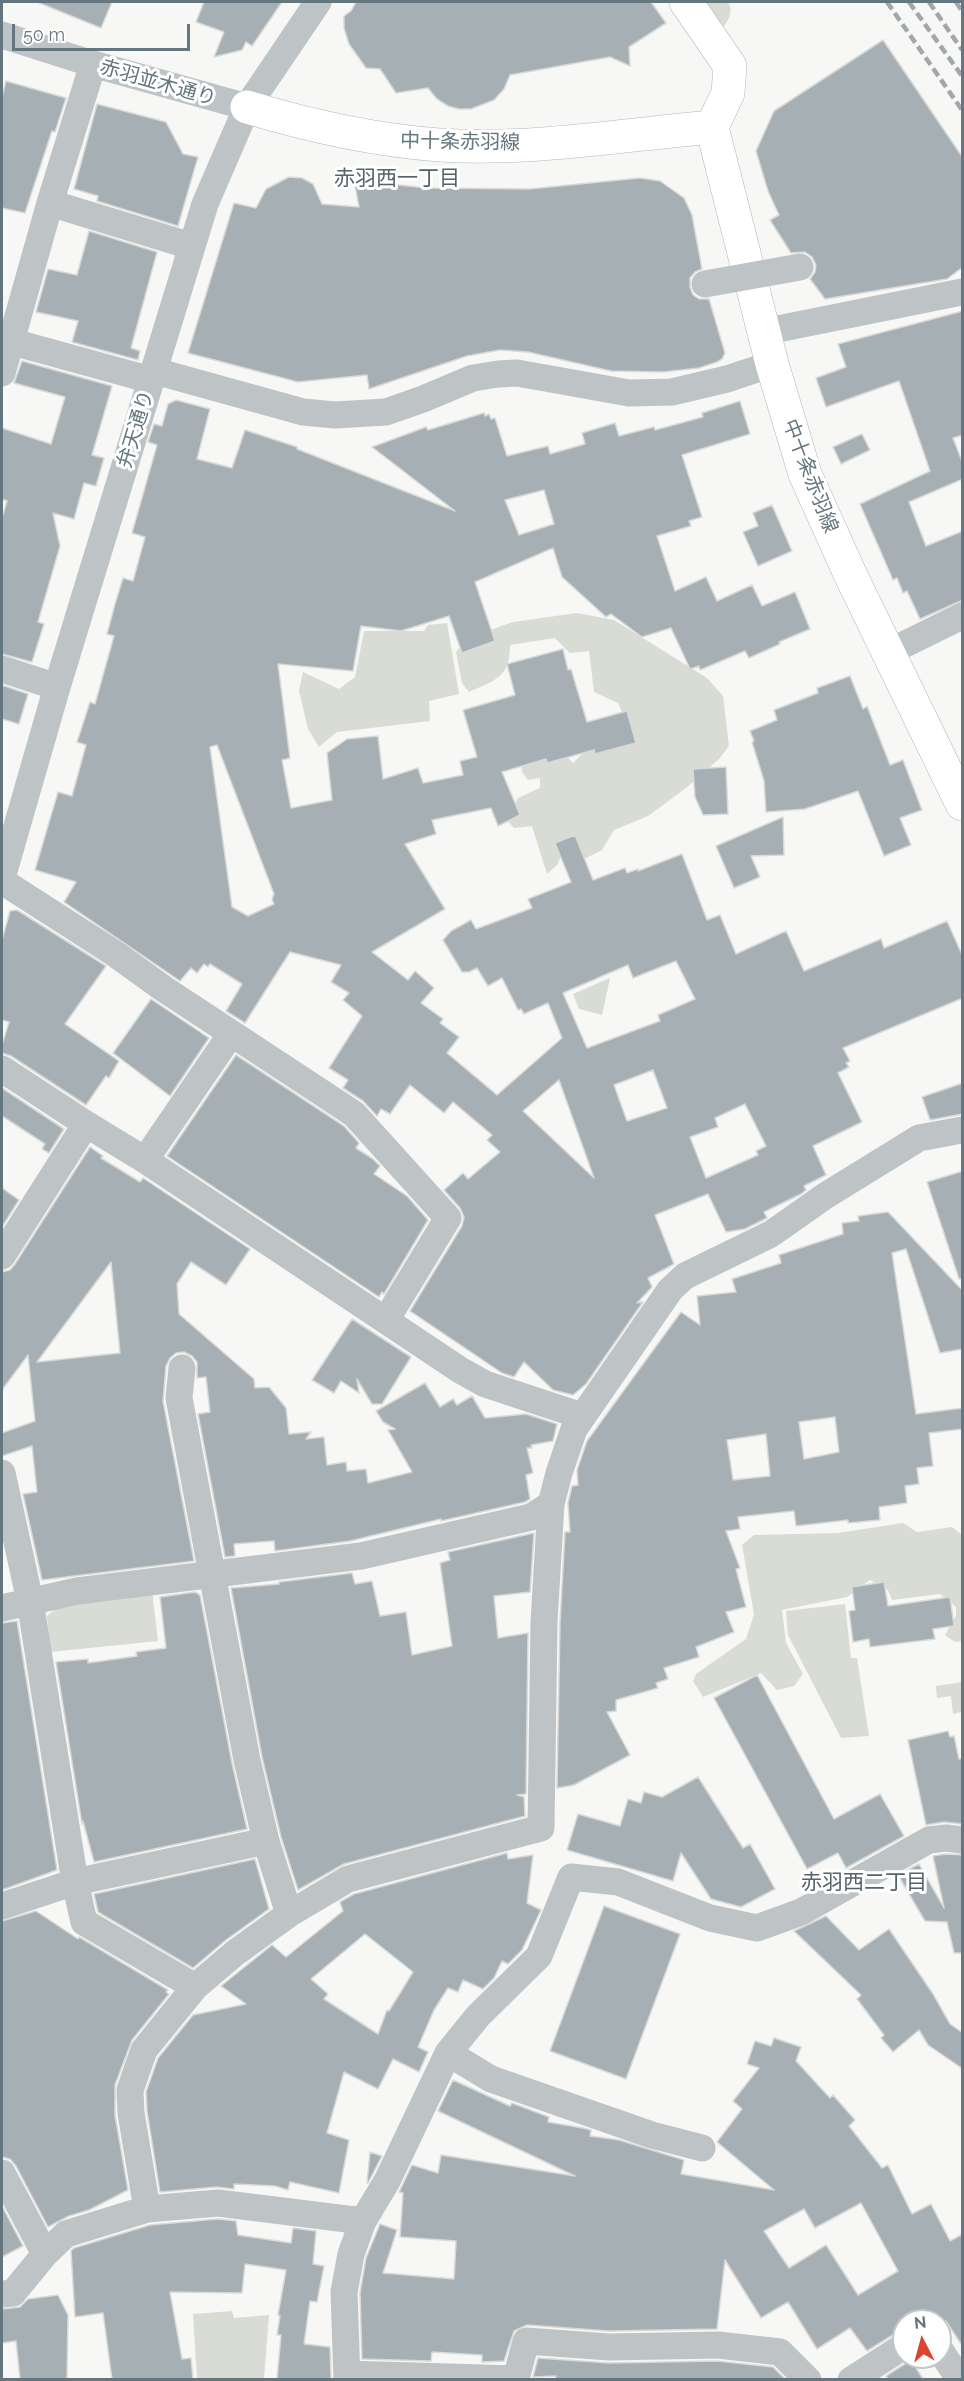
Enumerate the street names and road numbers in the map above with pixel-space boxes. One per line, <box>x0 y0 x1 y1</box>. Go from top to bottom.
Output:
street label: 赤羽並木通り <box>97 55 219 111</box>
street label: 中十条赤羽線 <box>400 129 520 155</box>
street label: 弁天通り <box>113 387 159 471</box>
street label: 中十条赤羽線 <box>777 416 843 536</box>

